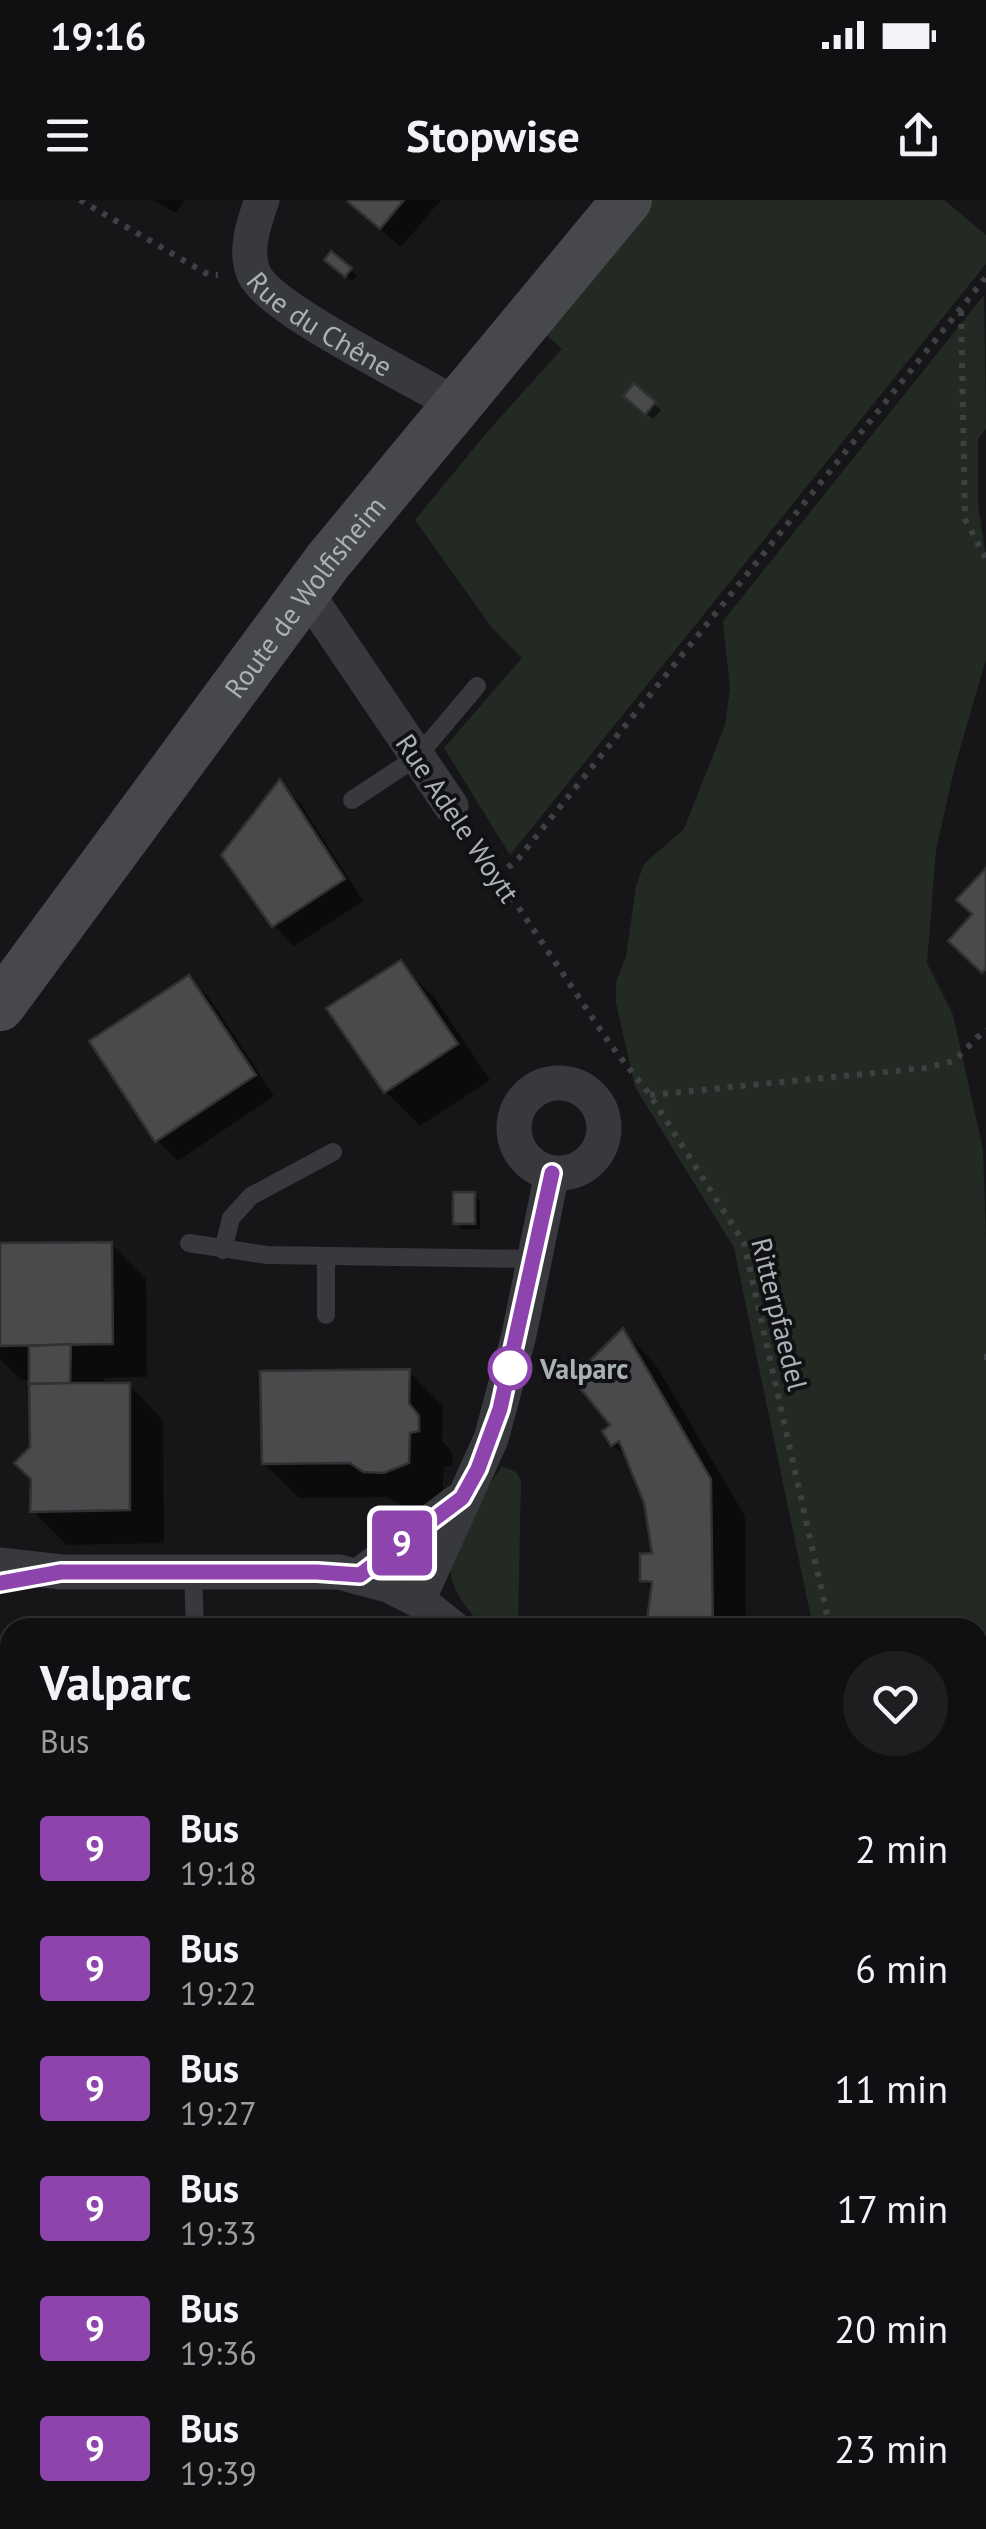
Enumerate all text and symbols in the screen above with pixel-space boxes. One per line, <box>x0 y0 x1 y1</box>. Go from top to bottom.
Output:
text: 19:16 <box>50 11 146 60</box>
text: Stopwise <box>406 106 580 164</box>
icon: menu <box>40 108 95 163</box>
icon: share <box>891 108 946 163</box>
street label: Rue du Chêne <box>239 263 399 384</box>
street label: Route de Wolfisheim <box>215 488 393 705</box>
street label: Rue Adele Woytt <box>388 726 528 910</box>
street label: Ritterpfaedel <box>743 1234 817 1394</box>
marker: Valparc <box>489 1347 531 1389</box>
place label: Valparc <box>539 1350 628 1387</box>
line badge: 9 <box>370 1510 434 1576</box>
text: 9 <box>392 1520 412 1566</box>
text: Valparc <box>40 1651 191 1713</box>
button: heart <box>843 1651 948 1756</box>
text: Bus <box>40 1720 89 1762</box>
text: Bus <box>180 1803 239 1852</box>
text: 2 min <box>855 1824 948 1873</box>
text: 9 <box>85 1825 105 1871</box>
text: 19:18 <box>180 1852 257 1894</box>
text: Bus <box>180 1923 239 1972</box>
text: 6 min <box>855 1944 948 1993</box>
text: 9 <box>85 1945 105 1991</box>
text: 19:22 <box>180 1972 257 2014</box>
text: Bus <box>180 2043 239 2092</box>
text: 11 min <box>835 2064 948 2113</box>
text: 9 <box>85 2065 105 2111</box>
text: 19:27 <box>180 2092 257 2134</box>
text: Bus <box>180 2163 239 2212</box>
text: 17 min <box>837 2184 948 2233</box>
text: 9 <box>85 2185 105 2231</box>
text: 19:33 <box>180 2212 257 2254</box>
text: Bus <box>180 2283 239 2332</box>
text: 20 min <box>835 2304 948 2353</box>
text: 9 <box>85 2305 105 2351</box>
text: 19:36 <box>180 2332 257 2374</box>
text: Bus <box>180 2403 239 2452</box>
text: 23 min <box>835 2424 948 2473</box>
text: 9 <box>85 2425 105 2471</box>
text: 19:39 <box>180 2452 257 2494</box>

